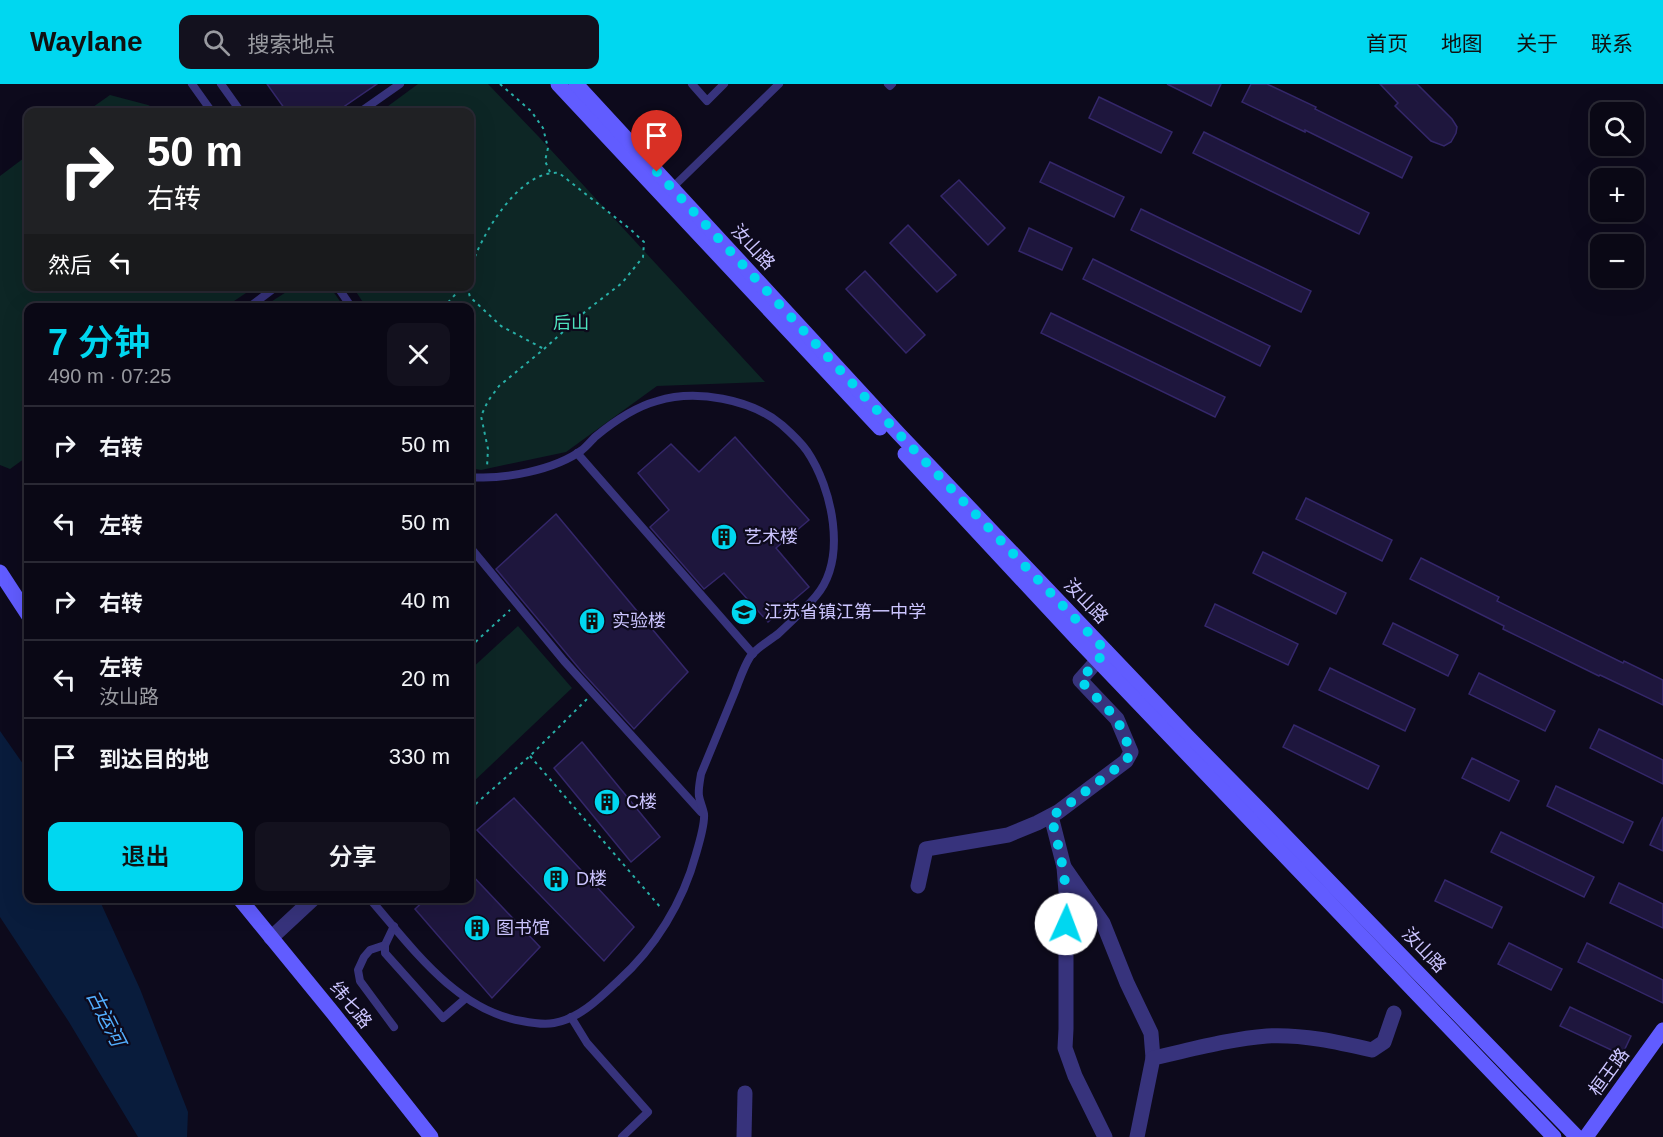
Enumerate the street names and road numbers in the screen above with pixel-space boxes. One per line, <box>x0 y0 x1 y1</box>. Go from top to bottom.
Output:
street label: 汝山路 <box>727 220 779 274</box>
street label: 汝山路 <box>1060 575 1112 627</box>
street label: 汝山路 <box>1398 924 1450 976</box>
street label: 纬七路 <box>326 978 376 1032</box>
street label: 桓王路 <box>1585 1044 1633 1100</box>

